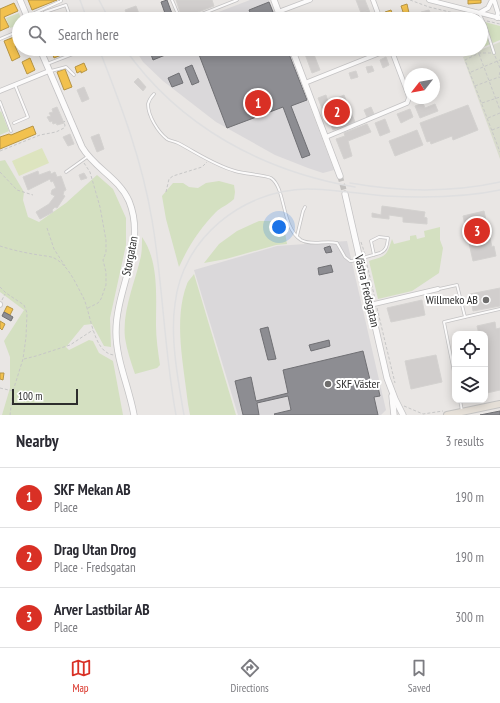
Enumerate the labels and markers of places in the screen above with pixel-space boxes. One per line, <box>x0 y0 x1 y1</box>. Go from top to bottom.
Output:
pin: 1 <box>245 88 271 118</box>
pin: 2 <box>324 97 350 127</box>
pin: 3 <box>464 216 490 246</box>
place label: Willmeko AB <box>426 292 478 307</box>
marker: Willmeko AB <box>481 295 491 305</box>
place label: SKF Väster <box>336 376 380 391</box>
marker: SKF Väster <box>323 379 333 389</box>

